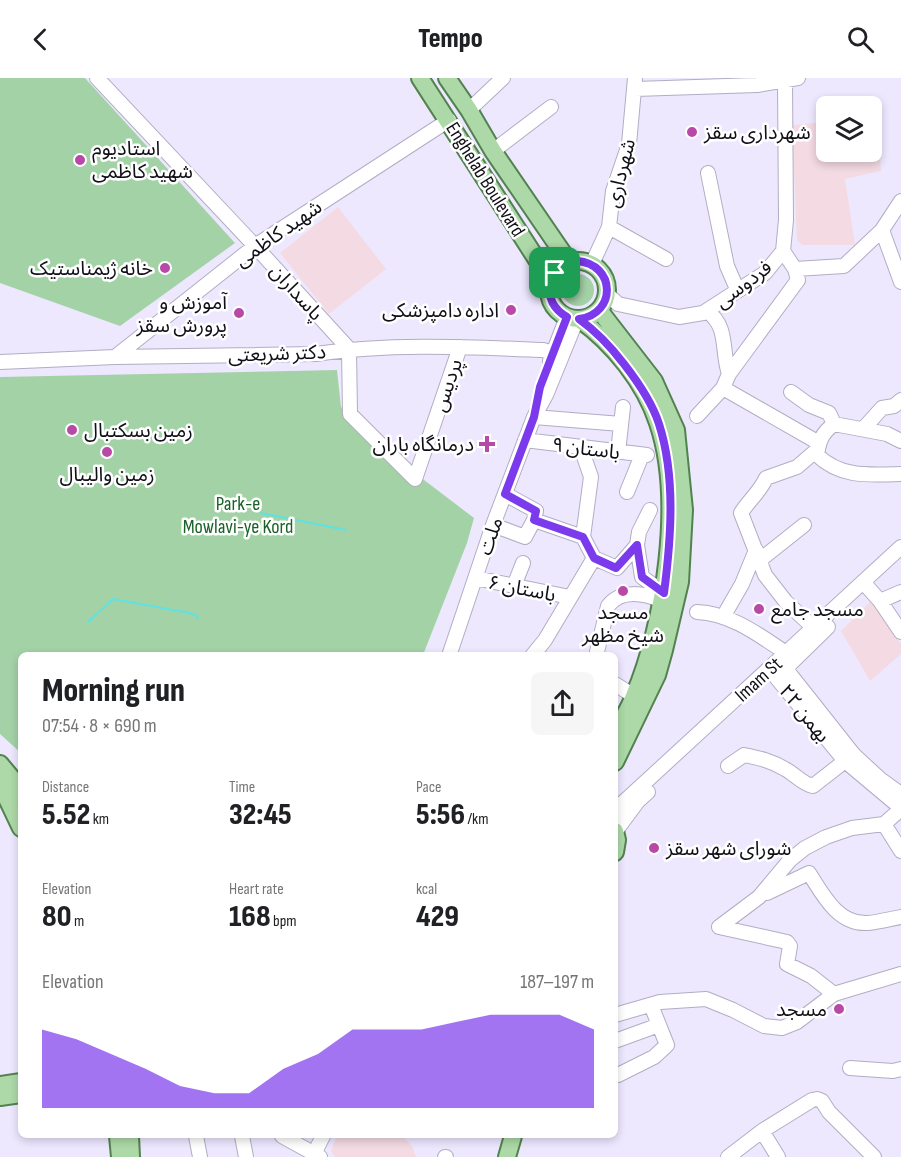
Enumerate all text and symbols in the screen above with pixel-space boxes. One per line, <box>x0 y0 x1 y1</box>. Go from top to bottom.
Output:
icon: back <box>24 23 57 56</box>
text: Tempo <box>418 23 483 55</box>
icon: search <box>844 23 877 56</box>
map controls <box>816 96 882 162</box>
button: layers <box>816 96 882 162</box>
street label: Enghelab Boulevard <box>440 118 530 241</box>
place label: شهرداری سقز <box>703 121 811 145</box>
marker: شهرداری سقز <box>685 125 699 139</box>
street label: شهرداری <box>601 136 641 210</box>
place label: استادیوم شهید کاظمی <box>92 137 193 184</box>
marker: استادیوم شهید کاظمی <box>73 153 87 167</box>
street label: شهید کاظمی <box>230 195 327 273</box>
pin <box>529 247 580 298</box>
icon: arrive <box>538 256 571 289</box>
street label: فردوسی <box>710 256 777 314</box>
place label: خانه ژیمناستیک <box>30 257 153 281</box>
street label: پاسداران <box>264 259 328 326</box>
marker: خانه ژیمناستیک <box>158 261 172 275</box>
place label: آموزش و پرورش سقز <box>136 291 228 338</box>
place label: اداره دامپزشکی <box>382 299 499 323</box>
marker: اداره دامپزشکی <box>504 303 518 317</box>
marker: آموزش و پرورش سقز <box>232 306 246 320</box>
street label: دکتر شریعتی <box>228 340 326 368</box>
street label: پردیس <box>428 356 468 415</box>
place label: زمین بسکتبال <box>84 419 193 443</box>
marker: زمین بسکتبال <box>65 423 79 437</box>
place label: درمانگاه باران <box>372 433 474 457</box>
street label: باستان ۹ <box>550 433 621 465</box>
marker: درمانگاه باران <box>478 435 496 453</box>
marker: زمین والیبال <box>100 445 114 459</box>
place label: زمین والیبال <box>59 463 155 487</box>
park label: Park-e Mowlavi-ye Kord <box>183 492 293 539</box>
street label: ملت <box>473 514 509 558</box>
street label: باستان ۶ <box>486 571 558 607</box>
marker: مسجد شیخ مظهر <box>616 584 630 598</box>
place label: مسجد جامع <box>771 598 864 624</box>
place label: مسجد شیخ مظهر <box>581 601 664 650</box>
marker: مسجد جامع <box>752 602 766 616</box>
street label: Imam St <box>730 652 787 707</box>
text: Morning run <box>42 671 185 711</box>
button: share <box>531 672 594 735</box>
street label: ۲۲ بهمن <box>774 680 835 748</box>
text: 07:54 · 8 × 690 m <box>42 714 157 738</box>
text: Distance <box>42 778 89 797</box>
text: Time <box>229 778 255 797</box>
text: Pace <box>416 778 441 797</box>
text: 5.52 <box>42 797 90 833</box>
text: 32:45 <box>229 797 292 833</box>
text: 5:56 <box>416 797 465 833</box>
text: km <box>90 810 109 829</box>
text: /km <box>465 810 488 829</box>
place label: شورای شهر سقز <box>665 837 792 861</box>
marker: شورای شهر سقز <box>647 841 661 855</box>
text: Elevation <box>42 880 91 899</box>
text: Heart rate <box>229 880 284 899</box>
text: kcal <box>416 880 437 899</box>
text: 80 <box>42 899 71 935</box>
text: 168 <box>229 899 271 935</box>
text: 429 <box>416 899 459 935</box>
text: m <box>71 912 84 931</box>
text: bpm <box>271 912 297 931</box>
text: Elevation <box>42 970 104 994</box>
text: 187–197 m <box>520 970 594 994</box>
place label: مسجد <box>776 998 827 1022</box>
marker: مسجد <box>832 1002 846 1016</box>

